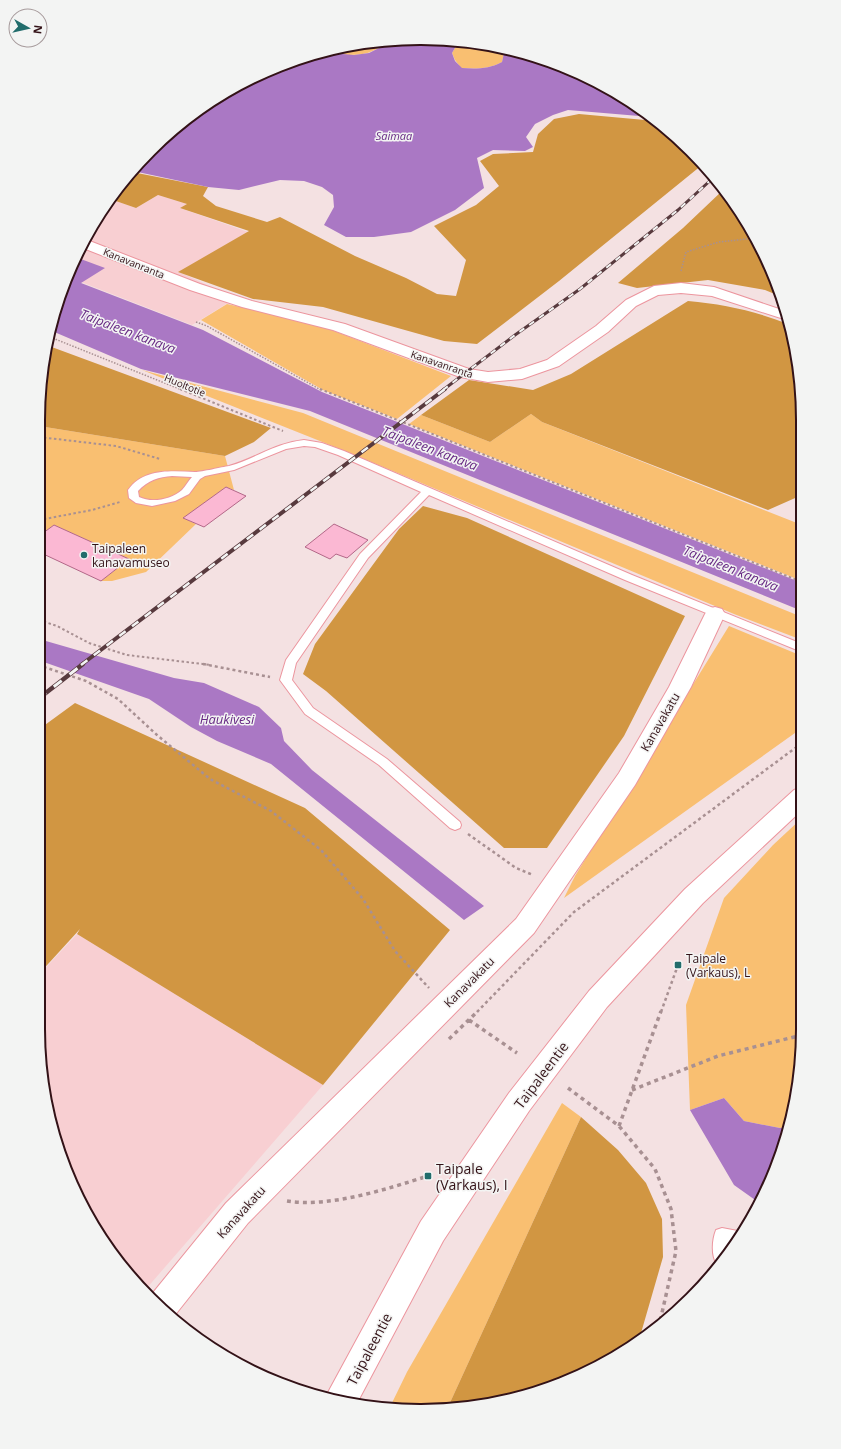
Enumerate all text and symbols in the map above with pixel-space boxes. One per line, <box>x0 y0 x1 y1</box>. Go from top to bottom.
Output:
north arrow <box>8 8 48 48</box>
text: N <box>30 24 46 35</box>
water label: Saimaa <box>376 128 412 143</box>
street label: Kanavanranta <box>101 244 167 282</box>
water label: Taipaleen kanava <box>78 305 179 358</box>
street label: Kanavanranta <box>409 347 475 381</box>
street label: Huoltotie <box>162 370 208 400</box>
water label: Taipaleen kanava <box>380 422 481 475</box>
place label: Taipaleen kanavamuseo <box>92 540 170 571</box>
water label: Taipaleen kanava <box>681 541 782 595</box>
marker: Taipaleen kanavamuseo <box>79 550 89 560</box>
street label: Kanavakatu <box>636 689 684 755</box>
water label: Haukivesi <box>200 710 255 728</box>
place label: Taipale (Varkaus), L <box>686 950 750 981</box>
street label: Kanavakatu <box>440 953 498 1011</box>
marker: Taipale (Varkaus), L <box>673 960 683 970</box>
street label: Taipaleentie <box>509 1037 573 1113</box>
place label: Taipale (Varkaus), I <box>436 1159 508 1194</box>
marker: Taipale (Varkaus), I <box>423 1171 433 1181</box>
street label: Kanavakatu <box>213 1182 269 1242</box>
street label: Taipaleentie <box>342 1309 396 1389</box>

